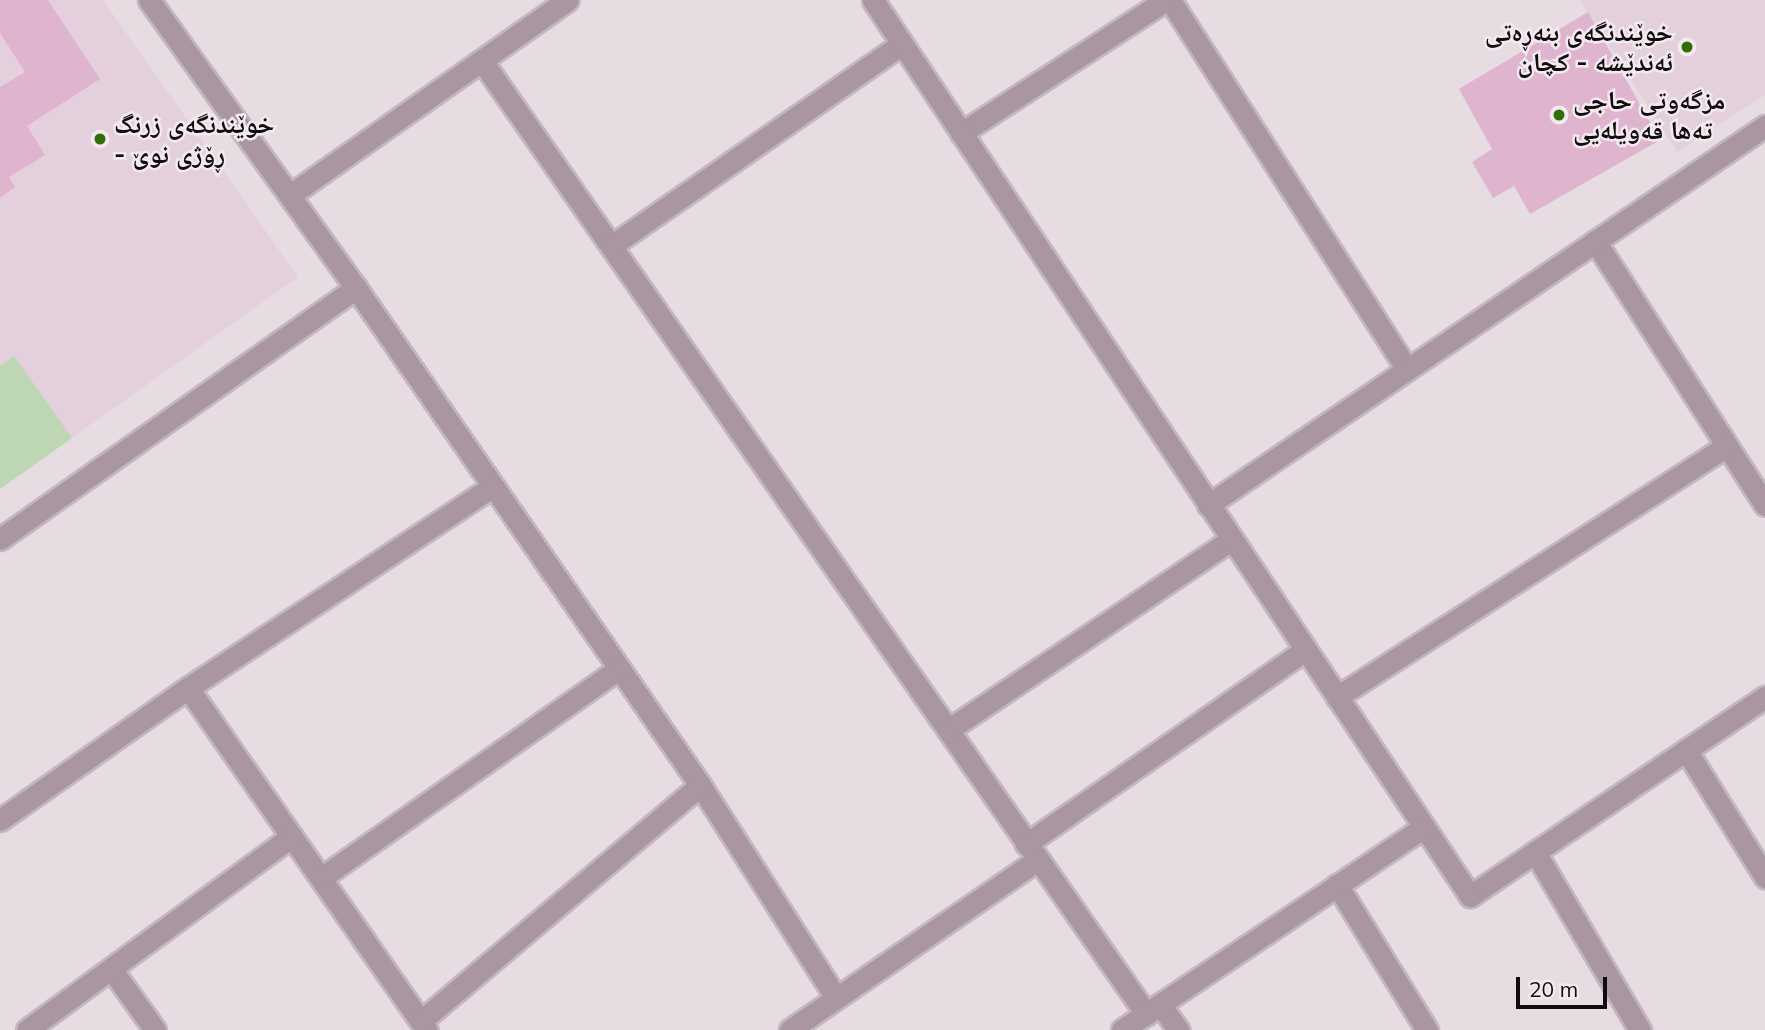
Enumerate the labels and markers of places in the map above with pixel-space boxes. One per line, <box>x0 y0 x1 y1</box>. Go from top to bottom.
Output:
place label: خوێندنگەی بنەڕەتی ئەندێشە - کچان <box>1485 16 1673 78</box>
marker: خوێندنگەی بنەڕەتی ئەندێشە - کچان <box>1679 39 1695 55</box>
place label: مزگەوتی حاجی تەھا قەویلەیی <box>1573 84 1725 146</box>
marker: مزگەوتی حاجی تەھا قەویلەیی <box>1551 107 1567 123</box>
place label: خوێندنگەی زرنگ - ڕۆژی نوێ <box>114 108 274 170</box>
marker: خوێندنگەی زرنگ - ڕۆژی نوێ <box>92 131 108 147</box>

